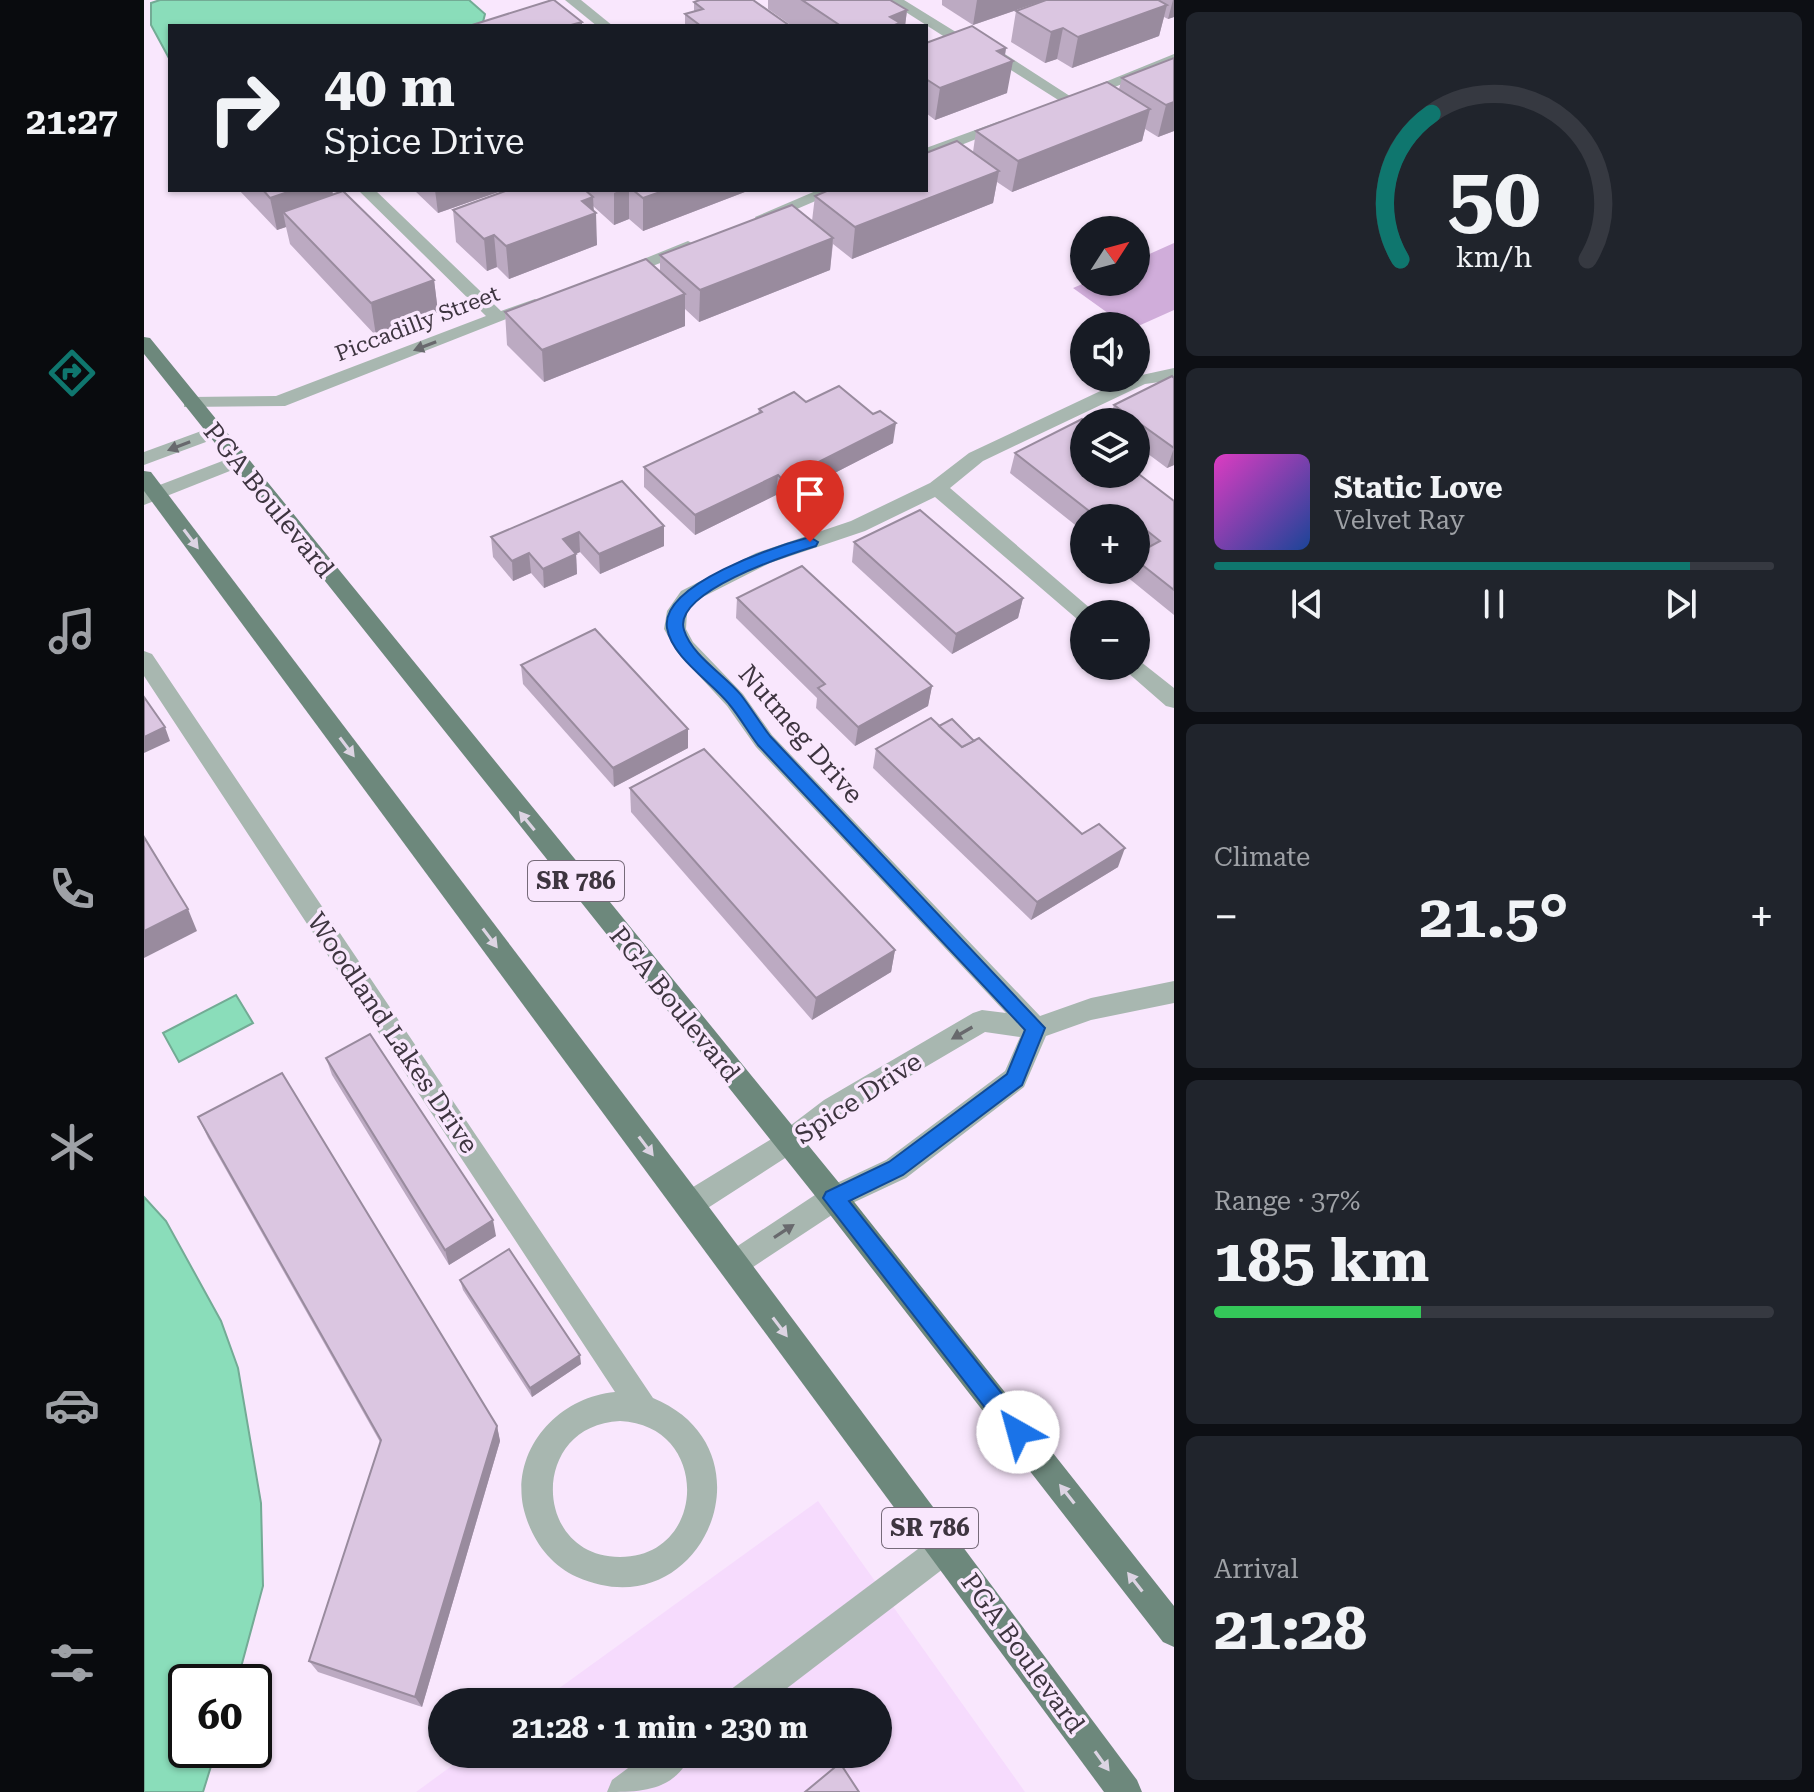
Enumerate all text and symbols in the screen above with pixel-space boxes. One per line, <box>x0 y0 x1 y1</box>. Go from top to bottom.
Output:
text: 40 m <box>324 54 455 120</box>
icon: right <box>192 56 296 160</box>
text: 21:27 <box>26 101 118 143</box>
text: Spice Drive <box>324 121 524 163</box>
text: 50 <box>1447 149 1541 246</box>
north arrow <box>1070 216 1150 296</box>
map controls <box>1070 216 1150 680</box>
text: km/h <box>1456 240 1532 274</box>
street label: Piccadilly Street <box>332 281 503 366</box>
button: sound <box>1070 312 1150 392</box>
one-way arrow <box>413 340 437 353</box>
icon: directions <box>44 345 100 401</box>
button: layers <box>1070 408 1150 488</box>
street label: PGA Boulevard <box>198 417 341 583</box>
one-way arrow <box>167 440 191 453</box>
pin <box>776 460 844 542</box>
text: Static Love <box>1334 470 1503 505</box>
icon: arrive <box>788 472 832 516</box>
button: + <box>1070 504 1150 584</box>
text: Velvet Ray <box>1334 505 1465 535</box>
one-way arrow <box>182 529 198 550</box>
icon: previous <box>1285 582 1329 626</box>
icon: pause <box>1472 582 1516 626</box>
icon: next <box>1659 582 1703 626</box>
button: − <box>1070 600 1150 680</box>
icon: music <box>44 603 100 659</box>
street label: Nutmeg Drive <box>733 659 869 809</box>
one-way arrow <box>338 737 354 758</box>
one-way arrow <box>519 811 536 831</box>
text: Climate <box>1214 842 1310 872</box>
icon: phone <box>44 861 100 917</box>
road number: SR 786 <box>528 861 624 901</box>
text: 21.5° <box>1419 881 1569 952</box>
text: − <box>1214 891 1239 943</box>
text: + <box>1749 891 1774 943</box>
street label: Woodland Lakes Drive <box>301 907 485 1159</box>
street label: PGA Boulevard <box>604 921 747 1087</box>
one-way arrow <box>482 927 498 949</box>
one-way arrow <box>950 1026 973 1040</box>
street label: Spice Drive <box>789 1046 927 1150</box>
icon: climate <box>44 1119 100 1175</box>
one-way arrow <box>638 1136 654 1156</box>
text: Range · 37% <box>1214 1186 1360 1216</box>
one-way arrow <box>773 1224 794 1239</box>
text: 185 km <box>1214 1225 1429 1296</box>
one-way arrow <box>772 1316 788 1337</box>
icon: car <box>44 1377 100 1433</box>
position arrow <box>976 1390 1060 1474</box>
one-way arrow <box>1059 1484 1075 1504</box>
road number: SR 786 <box>882 1508 978 1548</box>
text: Arrival <box>1214 1554 1299 1584</box>
street label: PGA Boulevard <box>955 1567 1091 1739</box>
one-way arrow <box>1128 1572 1144 1592</box>
text: 21:28 <box>1214 1593 1367 1664</box>
icon: filters <box>44 1635 100 1691</box>
speed limit sign: 60 <box>168 1664 272 1768</box>
text: 21:28 · 1 min · 230 m <box>512 1710 808 1745</box>
one-way arrow <box>1093 1750 1109 1771</box>

